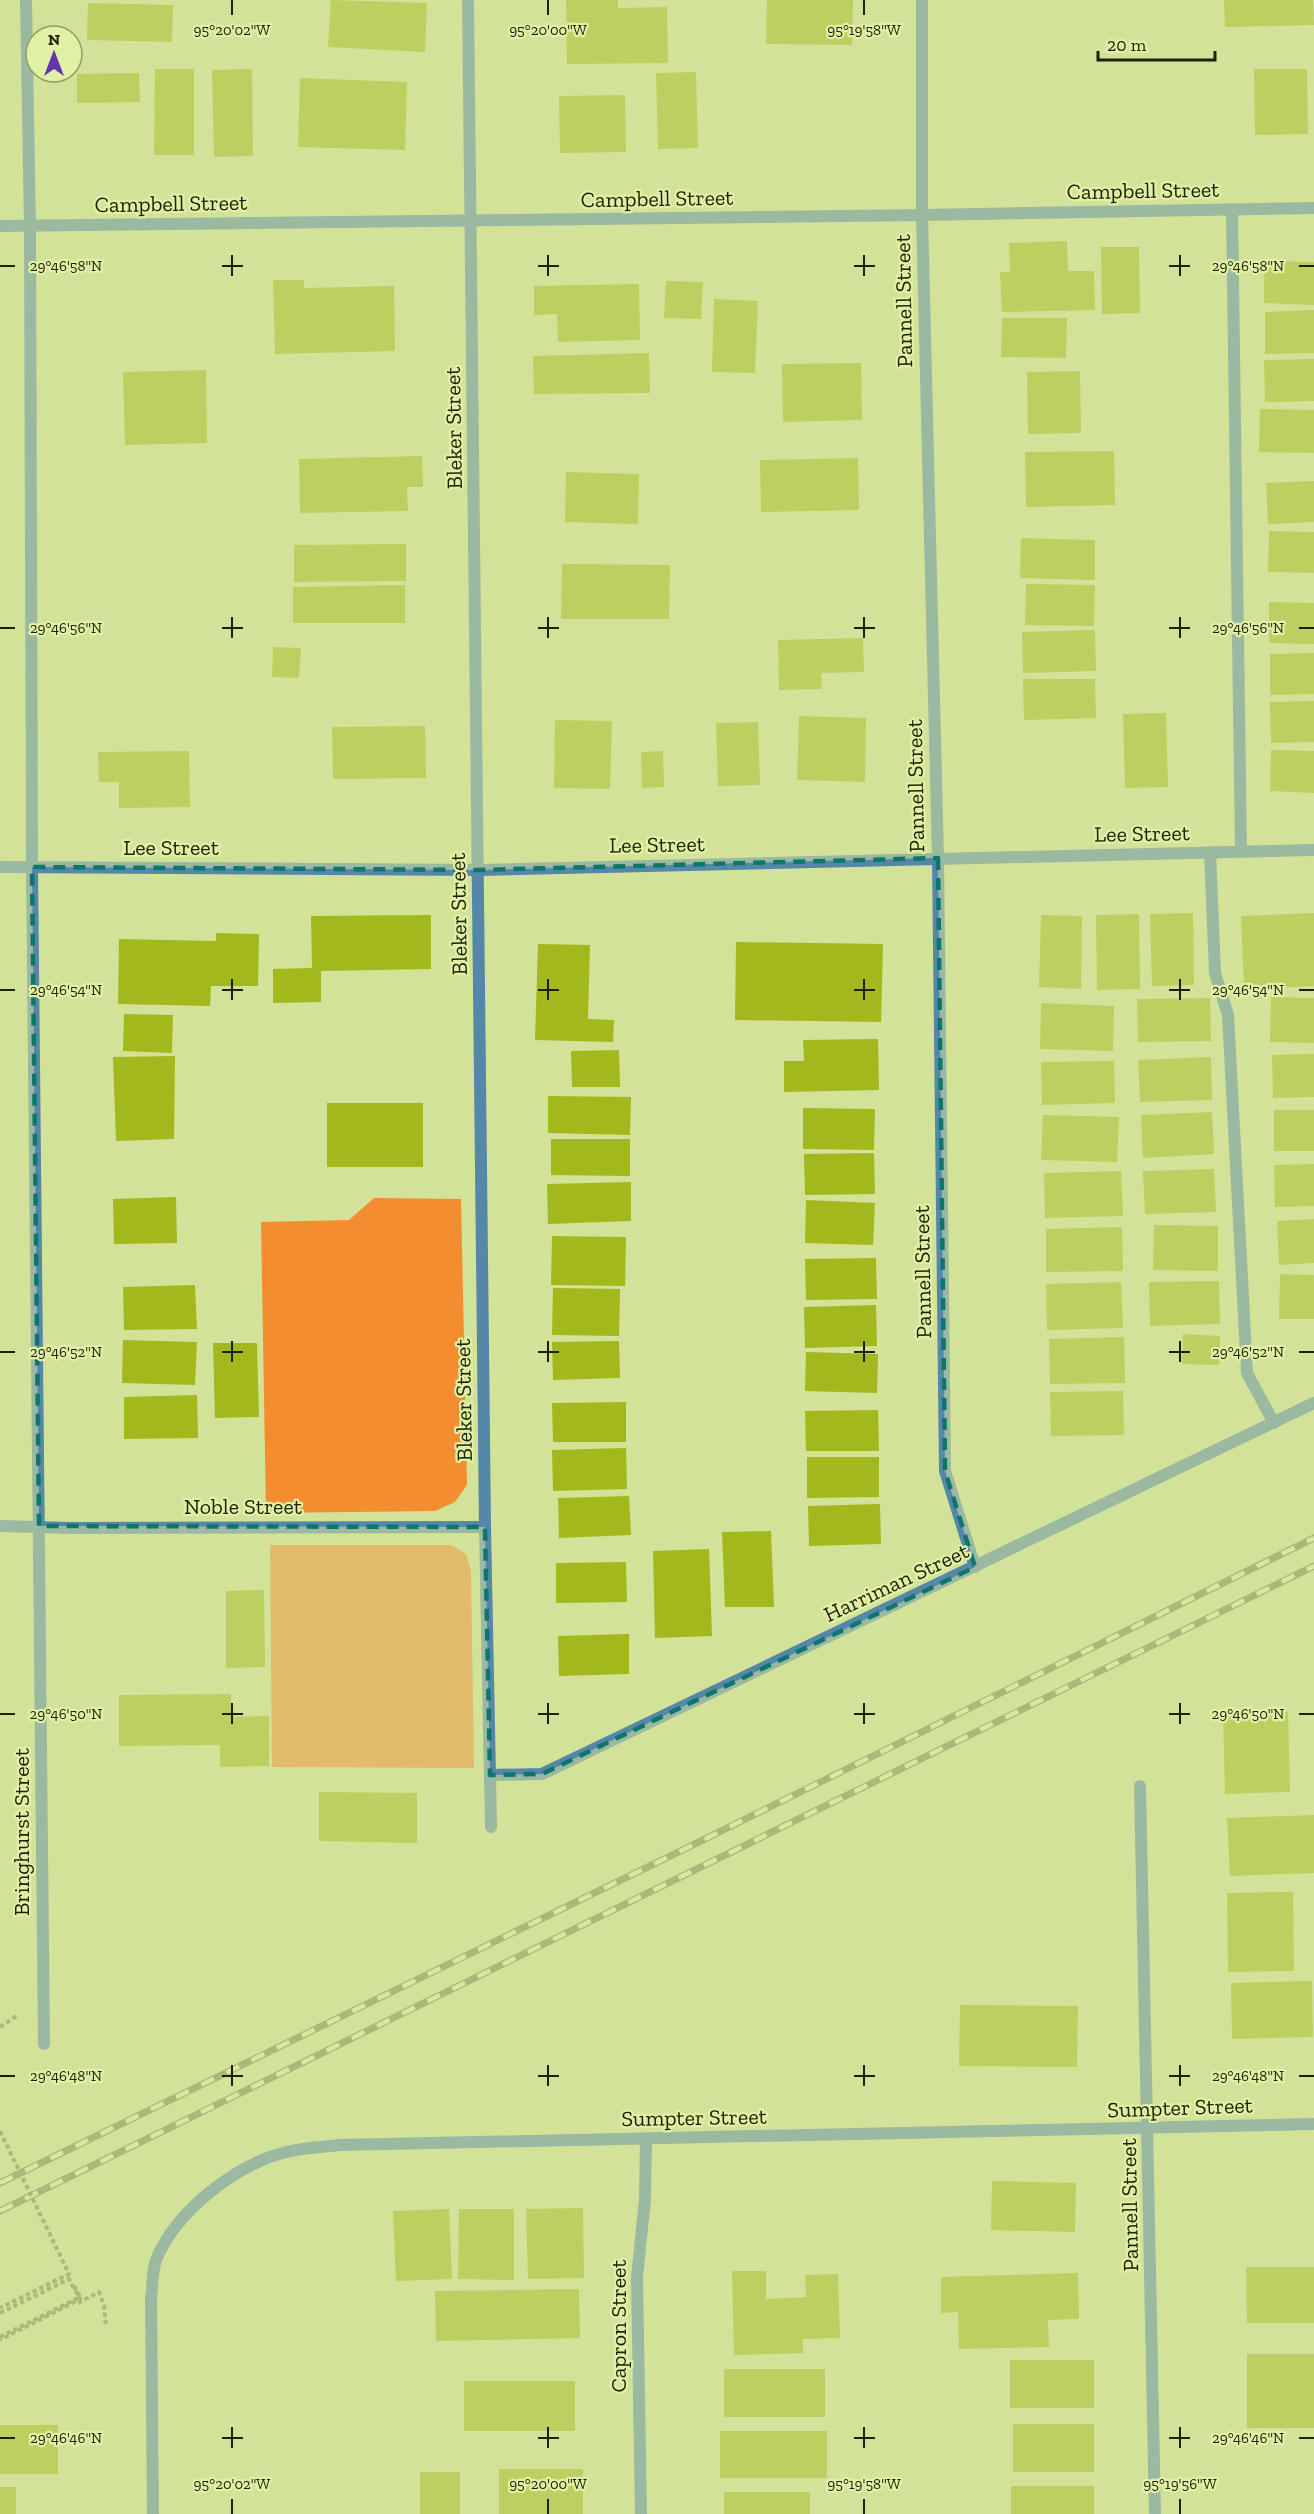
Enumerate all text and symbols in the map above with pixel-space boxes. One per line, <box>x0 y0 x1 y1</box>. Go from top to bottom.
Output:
text: 95°20'02"W <box>194 21 270 39</box>
text: 95°20'00"W <box>509 21 587 39</box>
text: 95°19'58"W <box>827 21 901 39</box>
north arrow <box>24 24 84 84</box>
scale bar <box>1098 24 1215 62</box>
text: N <box>48 30 60 49</box>
text: 20 m <box>1107 34 1147 56</box>
street label: Campbell Street <box>1066 176 1220 205</box>
street label: Campbell Street <box>580 184 734 213</box>
street label: Campbell Street <box>94 189 248 218</box>
street label: Pannell Street <box>889 233 918 368</box>
text: 29°46'58"N <box>30 257 102 275</box>
text: 29°46'58"N <box>1212 257 1284 275</box>
street label: Bleker Street <box>439 366 468 490</box>
text: 29°46'56"N <box>30 619 102 637</box>
text: 29°46'56"N <box>1212 619 1284 637</box>
street label: Pannell Street <box>901 718 930 853</box>
street label: Lee Street <box>1094 819 1191 848</box>
street label: Lee Street <box>609 830 706 859</box>
street label: Lee Street <box>123 834 220 861</box>
street label: Bleker Street <box>444 852 473 976</box>
text: 29°46'54"N <box>30 981 102 999</box>
text: 29°46'54"N <box>1212 981 1284 999</box>
street label: Pannell Street <box>908 1204 937 1339</box>
street label: Bleker Street <box>449 1338 478 1462</box>
text: 29°46'52"N <box>30 1343 102 1361</box>
text: 29°46'52"N <box>1212 1343 1284 1361</box>
street label: Noble Street <box>184 1493 303 1520</box>
street label: Harriman Street <box>819 1537 974 1628</box>
text: 29°46'50"N <box>30 1705 102 1723</box>
text: 29°46'50"N <box>1212 1705 1284 1723</box>
street label: Bringhurst Street <box>8 1747 35 1916</box>
text: 29°46'48"N <box>30 2067 102 2085</box>
text: 29°46'48"N <box>1212 2067 1284 2085</box>
street label: Sumpter Street <box>1107 2091 1254 2124</box>
street label: Sumpter Street <box>621 2103 768 2132</box>
street label: Pannell Street <box>1115 2137 1144 2272</box>
street label: Capron Street <box>605 2259 632 2393</box>
text: 29°46'46"N <box>30 2429 102 2447</box>
text: 29°46'46"N <box>1212 2429 1284 2447</box>
text: 95°20'02"W <box>194 2475 270 2493</box>
text: 95°20'00"W <box>509 2475 587 2493</box>
text: 95°19'58"W <box>827 2475 901 2493</box>
text: 95°19'56"W <box>1143 2475 1217 2493</box>

